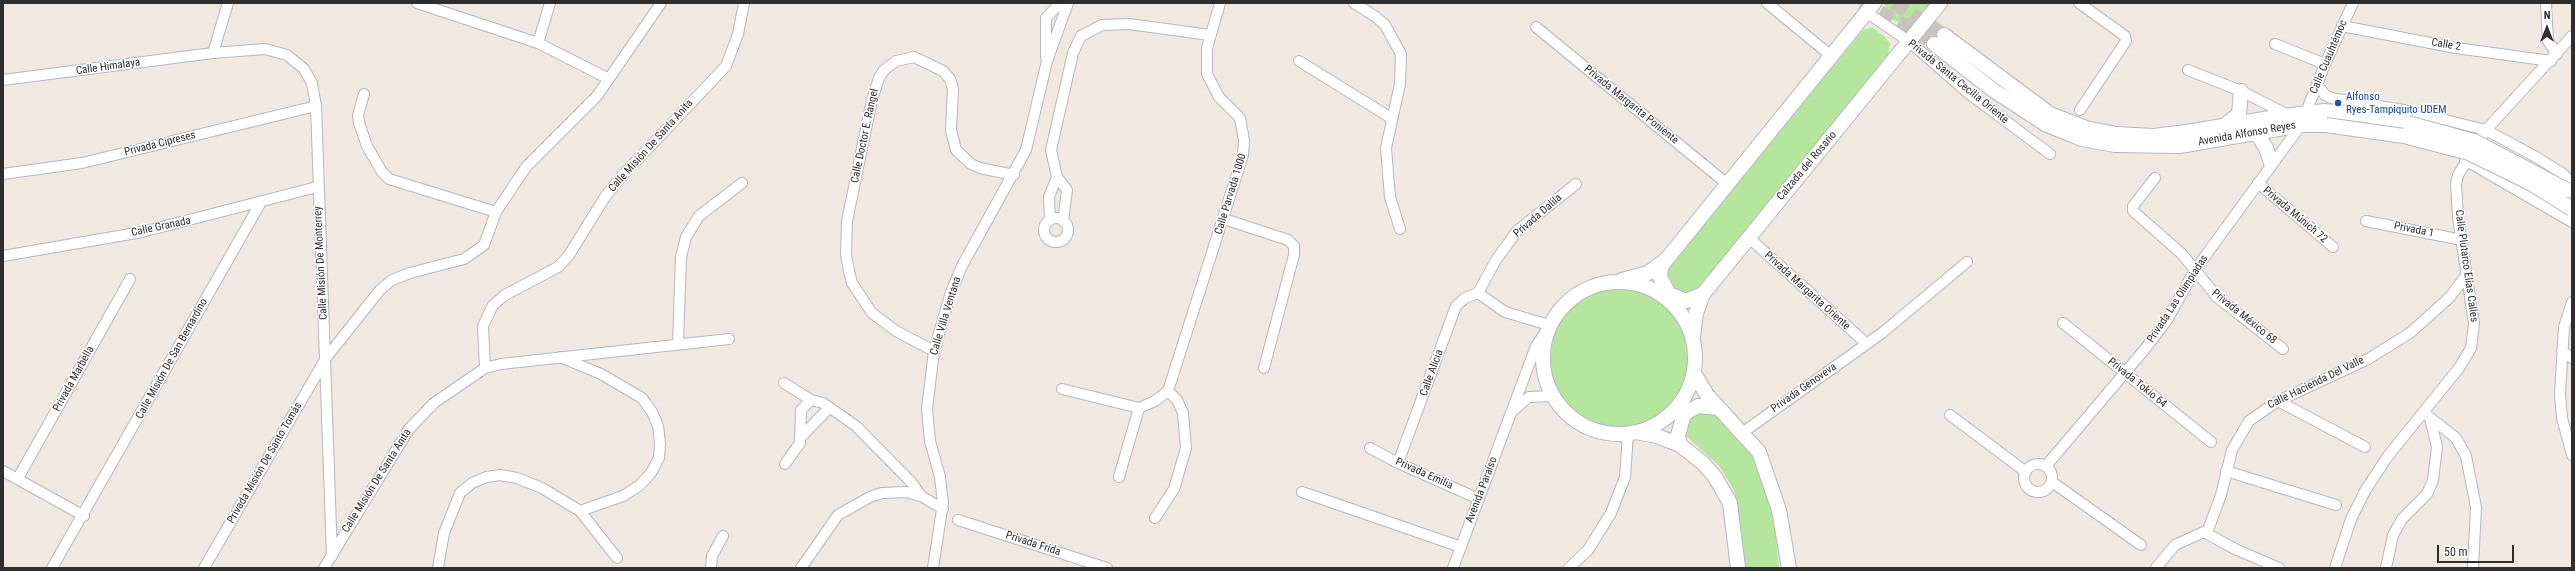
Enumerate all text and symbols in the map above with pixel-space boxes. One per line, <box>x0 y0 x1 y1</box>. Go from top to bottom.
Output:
north arrow <box>2527 8 2567 48</box>
text: N <box>2544 9 2550 22</box>
street label: Calle Cuauhtémoc <box>2307 18 2351 96</box>
street label: Calle 2 <box>2430 36 2462 54</box>
street label: Privada Santa Cecilia Oriente <box>1905 37 2011 127</box>
street label: Calle Himalaya <box>75 56 141 78</box>
street label: Privada Margarita Poniente <box>1581 63 1681 147</box>
street label: Calle Doctor E. Rangel <box>849 88 881 184</box>
place label: Alfonso Ryes-Tampiquito UDEM <box>2346 90 2447 116</box>
street label: Calle Misión De Santa Anita <box>606 97 696 195</box>
marker: Alfonso Ryes-Tampiquito UDEM <box>2333 98 2343 108</box>
street label: Avenida Alfonso Reyes <box>2197 119 2297 149</box>
street label: Privada Cipreses <box>123 129 197 159</box>
street label: Calzada del Rosario <box>1774 129 1840 203</box>
street label: Calle Parvada 1000 <box>1212 152 1250 236</box>
street label: Privada Múnich 72 <box>2260 184 2330 246</box>
street label: Privada Dalila <box>1511 191 1565 241</box>
street label: Calle Misión De Monterrey <box>311 206 331 320</box>
street label: Calle Plutarco Elías Calles <box>2452 209 2480 323</box>
street label: Calle Granada <box>130 214 192 240</box>
street label: Privada 1 <box>2393 220 2435 240</box>
street label: Privada Margarita Oriente <box>1761 249 1853 333</box>
street label: Privada Las Olimpiadas <box>2145 253 2211 345</box>
street label: Calle Villa Ventana <box>928 275 964 357</box>
street label: Privada México 68 <box>2209 287 2279 347</box>
street label: Calle Misión De San Bernardino <box>133 296 211 422</box>
street label: Privada Marbella <box>51 344 97 414</box>
street label: Calle Alicia <box>1418 348 1446 398</box>
street label: Calle Hacienda Del Valle <box>2266 354 2366 412</box>
street label: Privada Tokio 64 <box>2105 355 2169 411</box>
street label: Privada Genoveva <box>1769 360 1839 416</box>
street label: Privada Misión De Santo Tomás <box>225 400 305 526</box>
street label: Calle Misión De Santa Anita <box>340 427 414 535</box>
street label: Privada Emilia <box>1393 455 1455 493</box>
street label: Avenida Paraíso <box>1463 455 1501 525</box>
street label: Privada Frida <box>1004 529 1062 559</box>
scale bar <box>2439 537 2516 563</box>
text: 50 m <box>2444 545 2468 559</box>

